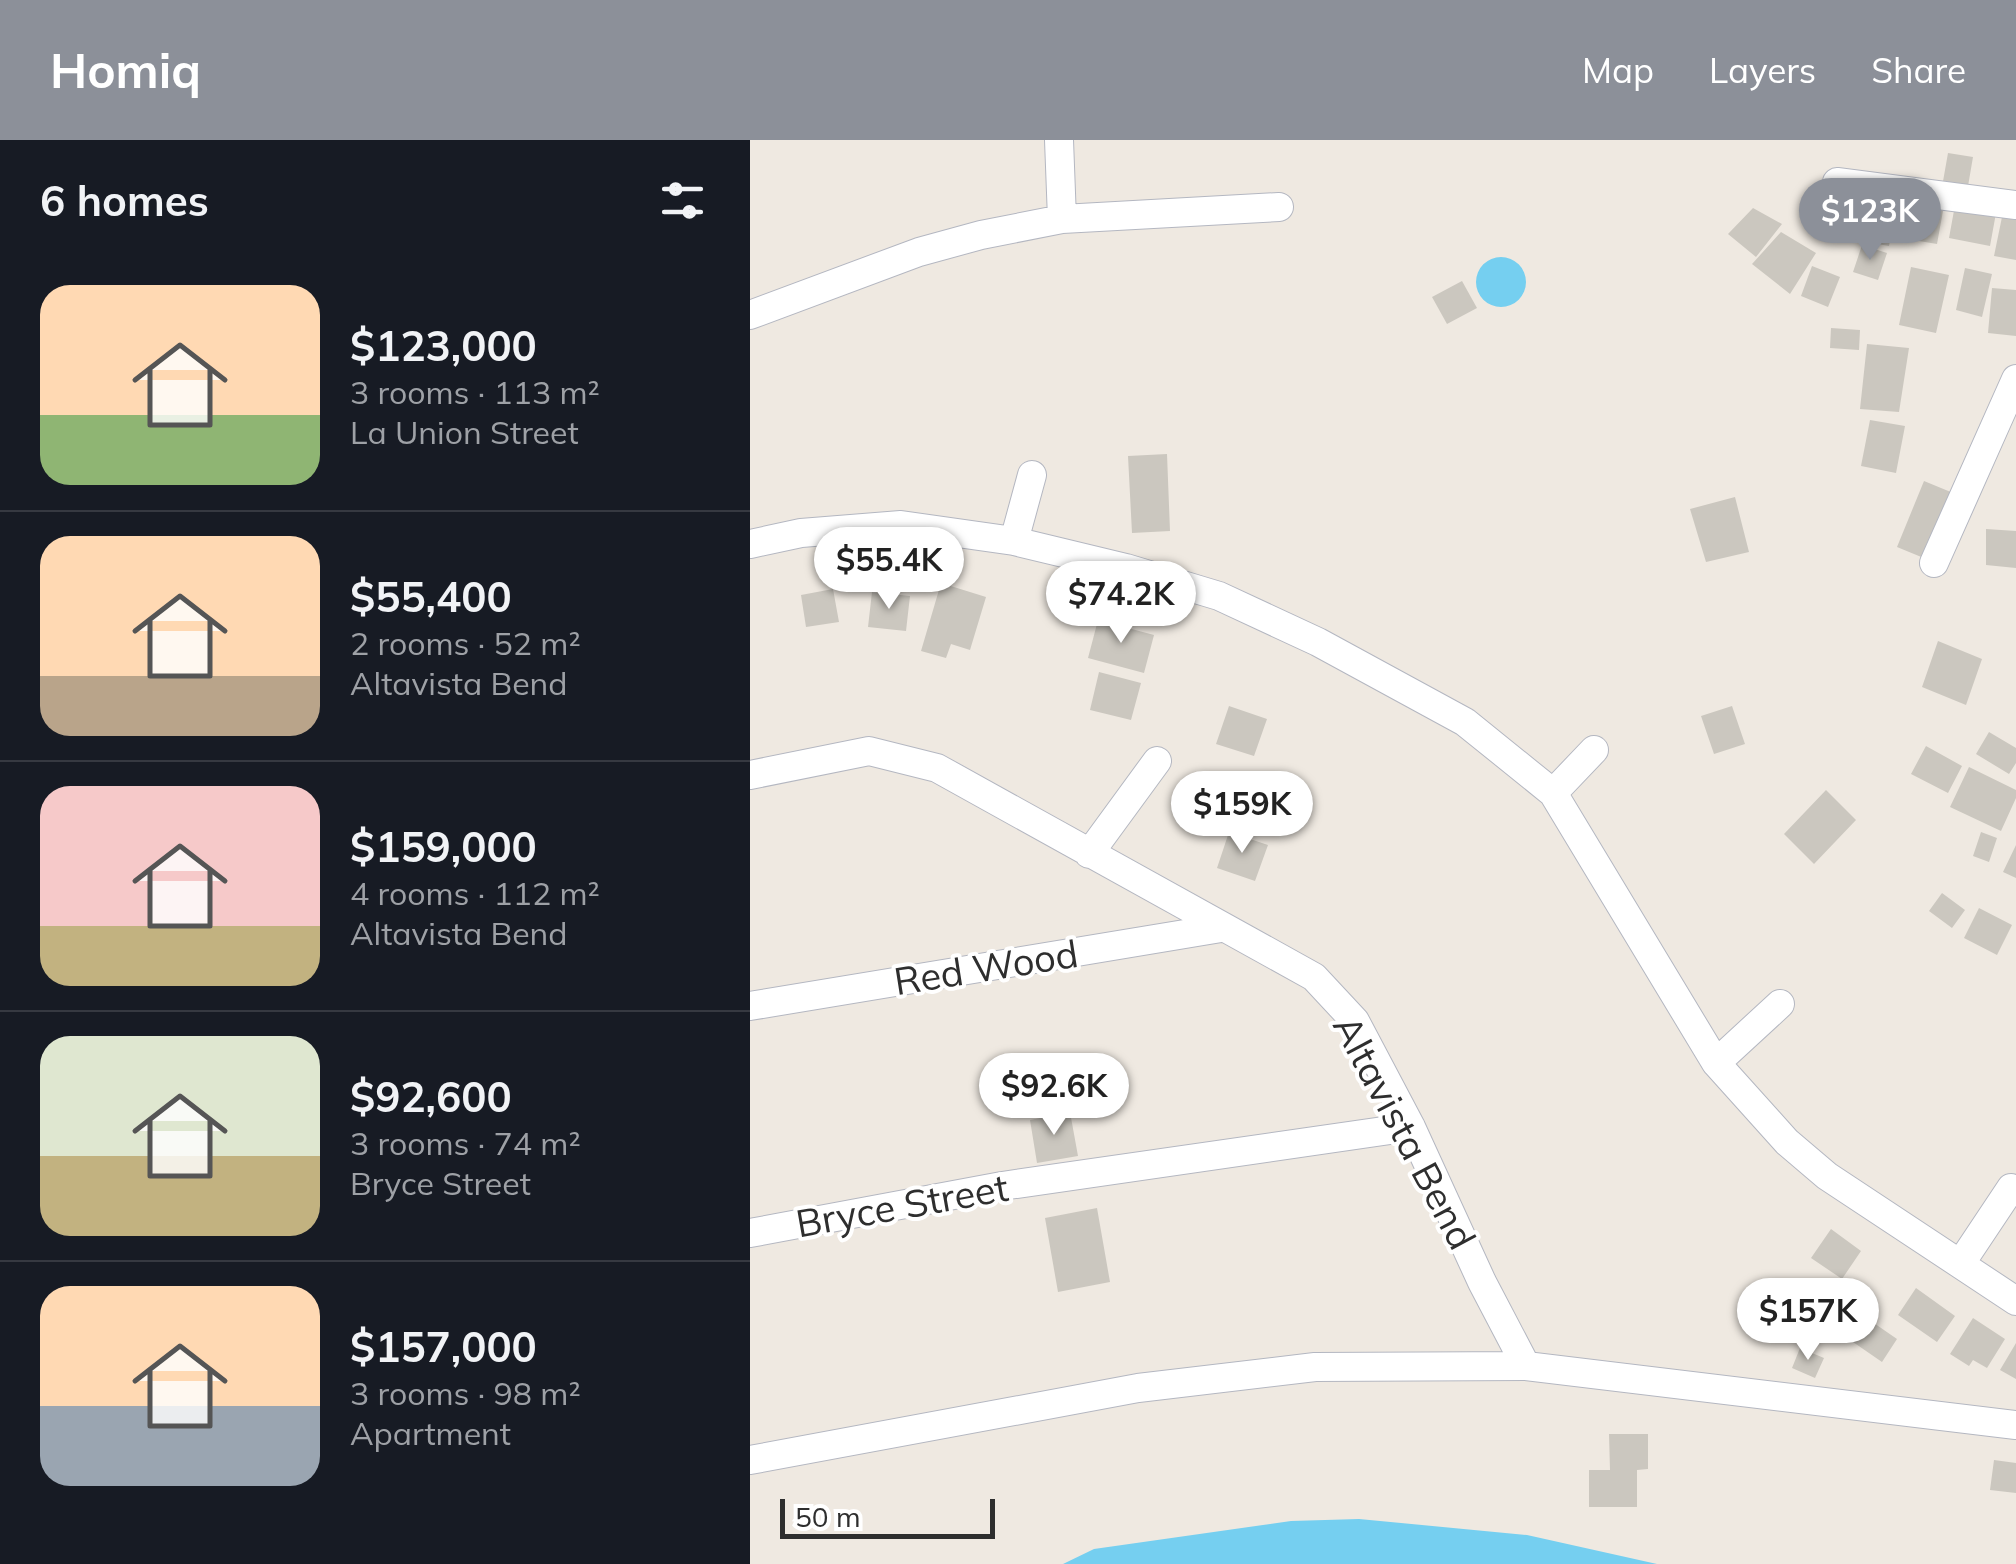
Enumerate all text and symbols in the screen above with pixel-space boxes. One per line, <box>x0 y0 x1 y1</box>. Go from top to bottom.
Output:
text: Homiq <box>50 40 201 100</box>
text: Map <box>1582 48 1654 92</box>
text: Layers <box>1709 48 1816 92</box>
text: Share <box>1871 48 1966 92</box>
icon: filters <box>655 173 710 228</box>
text: 6 homes <box>40 174 209 227</box>
pin: $123K <box>1800 178 1940 263</box>
text: $123K <box>1821 190 1919 230</box>
text: $123,000 <box>350 319 537 372</box>
icon: home <box>120 325 240 445</box>
text: 3 rooms · 113 m² <box>350 372 600 412</box>
text: La Union Street <box>350 412 579 452</box>
pin: $55.4K <box>808 527 970 612</box>
text: $55.4K <box>836 539 942 579</box>
pin: $74.2K <box>1040 561 1202 646</box>
text: $55,400 <box>350 570 512 623</box>
text: $74.2K <box>1068 573 1174 613</box>
icon: home <box>120 576 240 696</box>
text: 2 rooms · 52 m² <box>350 623 581 663</box>
text: Altavista Bend <box>350 663 568 703</box>
pin: $159K <box>1172 771 1312 856</box>
text: $159K <box>1193 783 1291 823</box>
text: $159,000 <box>350 820 537 873</box>
icon: home <box>120 826 240 946</box>
text: 4 rooms · 112 m² <box>350 873 600 913</box>
text: Altavista Bend <box>350 913 568 953</box>
street label: Red Wood <box>891 929 1081 1005</box>
street label: Altavista Bend <box>1323 1007 1487 1257</box>
pin: $92.6K <box>973 1053 1135 1138</box>
text: $92.6K <box>1001 1065 1107 1105</box>
text: $92,600 <box>350 1070 512 1123</box>
icon: home <box>120 1076 240 1196</box>
text: 3 rooms · 74 m² <box>350 1123 581 1163</box>
text: Bryce Street <box>350 1163 531 1203</box>
street label: Bryce Street <box>792 1163 1012 1247</box>
pin: $157K <box>1738 1278 1878 1363</box>
text: $157K <box>1759 1290 1857 1330</box>
text: $157,000 <box>350 1320 537 1373</box>
icon: home <box>120 1326 240 1446</box>
text: 3 rooms · 98 m² <box>350 1373 581 1413</box>
text: Apartment <box>350 1413 511 1453</box>
scale bar <box>780 1494 995 1538</box>
text: 50 m <box>795 1499 861 1534</box>

